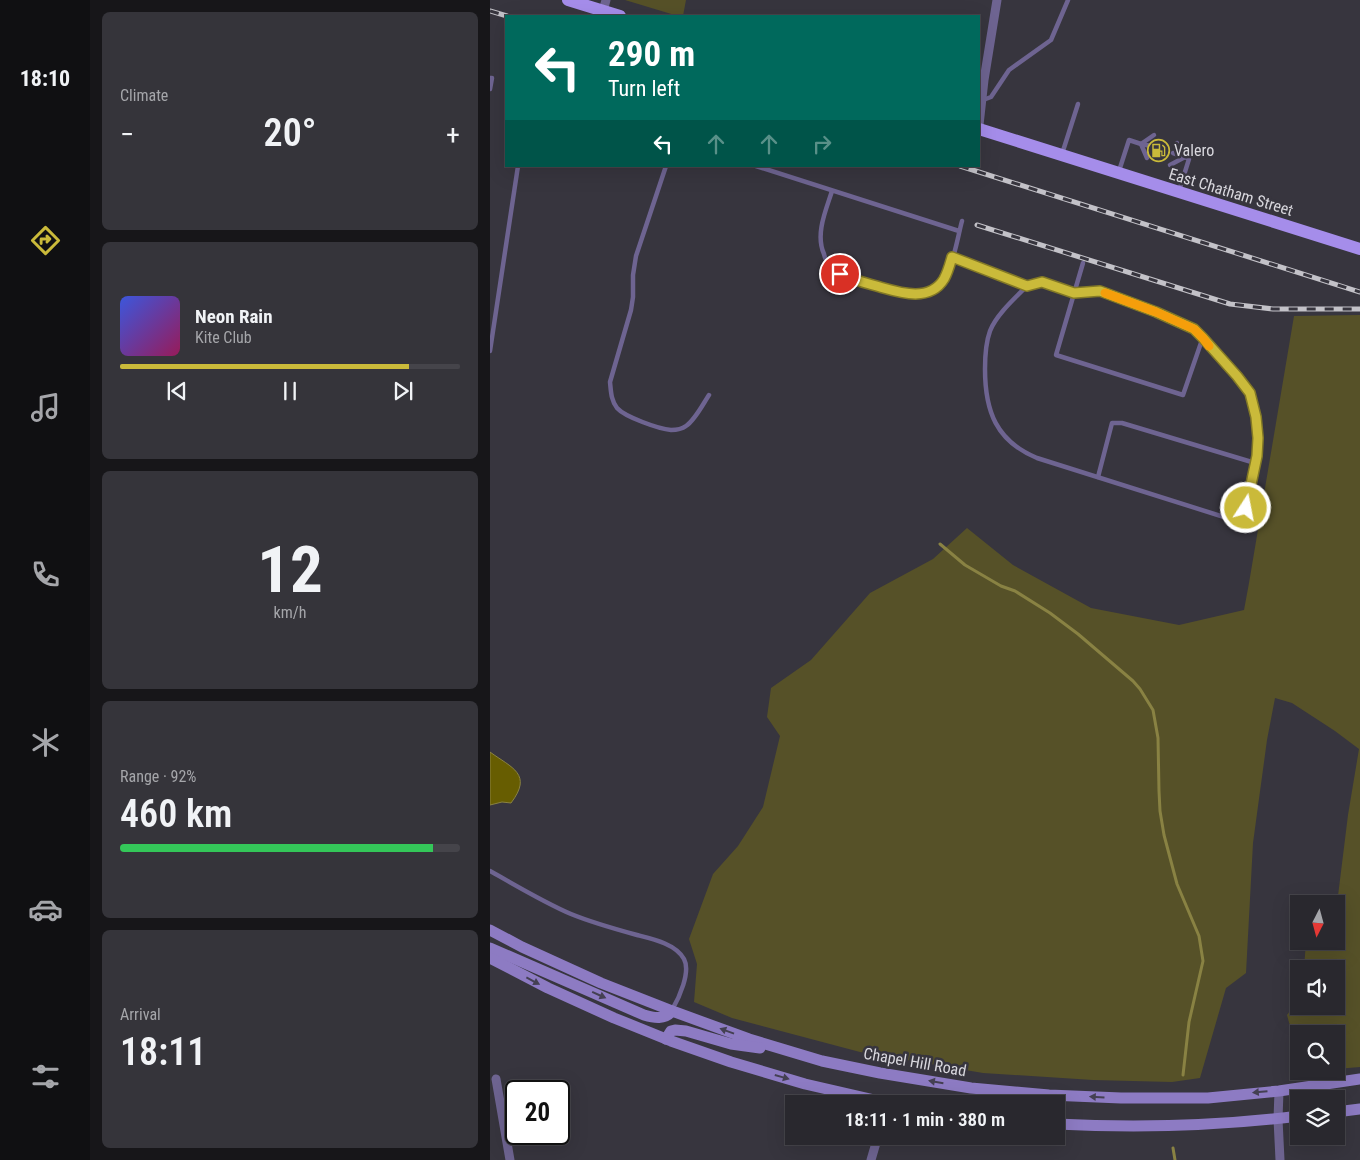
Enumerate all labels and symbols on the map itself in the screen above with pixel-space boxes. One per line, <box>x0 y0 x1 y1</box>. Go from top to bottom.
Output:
fuel station icon: Valero <box>1146 138 1170 162</box>
place label: Valero <box>1174 141 1214 160</box>
street label: East Chatham Street <box>1166 164 1296 220</box>
pin <box>819 253 861 295</box>
position arrow <box>1219 481 1271 533</box>
north arrow <box>1290 895 1345 950</box>
one-way arrow <box>526 976 540 985</box>
one-way arrow <box>592 992 606 1000</box>
one-way arrow <box>720 1027 735 1034</box>
street label: Chapel Hill Road <box>862 1044 968 1080</box>
one-way arrow <box>775 1073 790 1081</box>
one-way arrow <box>927 1078 943 1086</box>
speed limit sign: 20 <box>505 1080 570 1145</box>
one-way arrow <box>1251 1089 1267 1097</box>
one-way arrow <box>1089 1093 1105 1101</box>

